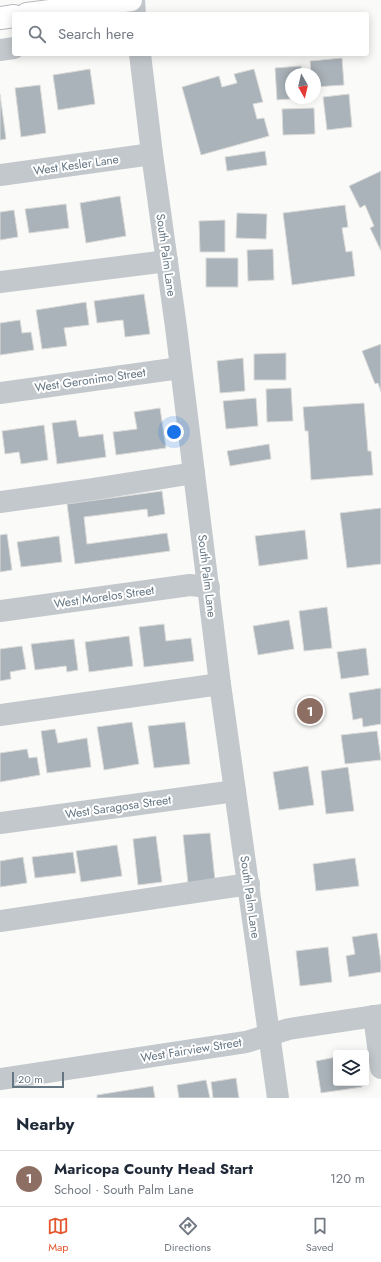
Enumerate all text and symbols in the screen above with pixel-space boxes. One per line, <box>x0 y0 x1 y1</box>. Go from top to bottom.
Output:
search box <box>12 12 369 56</box>
icon: search <box>26 23 48 45</box>
text: Search here <box>58 23 134 45</box>
north arrow <box>285 68 321 104</box>
street label: West Kesler Lane <box>32 150 120 180</box>
street label: South Palm Lane <box>151 212 181 298</box>
street label: West Geronimo Street <box>33 363 147 397</box>
your location <box>164 422 184 442</box>
street label: South Palm Lane <box>193 533 221 619</box>
street label: West Morelos Street <box>53 581 155 613</box>
pin: 1 <box>297 696 323 726</box>
street label: West Saragosa Street <box>64 791 172 823</box>
street label: South Palm Lane <box>235 854 265 940</box>
street label: West Fairview Street <box>139 1033 243 1067</box>
map controls <box>333 1050 369 1086</box>
button: layers <box>333 1050 369 1086</box>
scale bar <box>12 1070 64 1089</box>
text: 20 m <box>18 1071 43 1087</box>
text: Nearby <box>16 1112 74 1136</box>
text: Maricopa County Head Start <box>54 1158 253 1180</box>
text: 1 <box>26 1169 32 1188</box>
text: 120 m <box>330 1169 365 1188</box>
text: School · South Palm Lane <box>54 1180 194 1199</box>
tab: Map <box>47 1215 69 1255</box>
tab: Directions <box>164 1215 211 1255</box>
tab: Saved <box>306 1215 334 1255</box>

